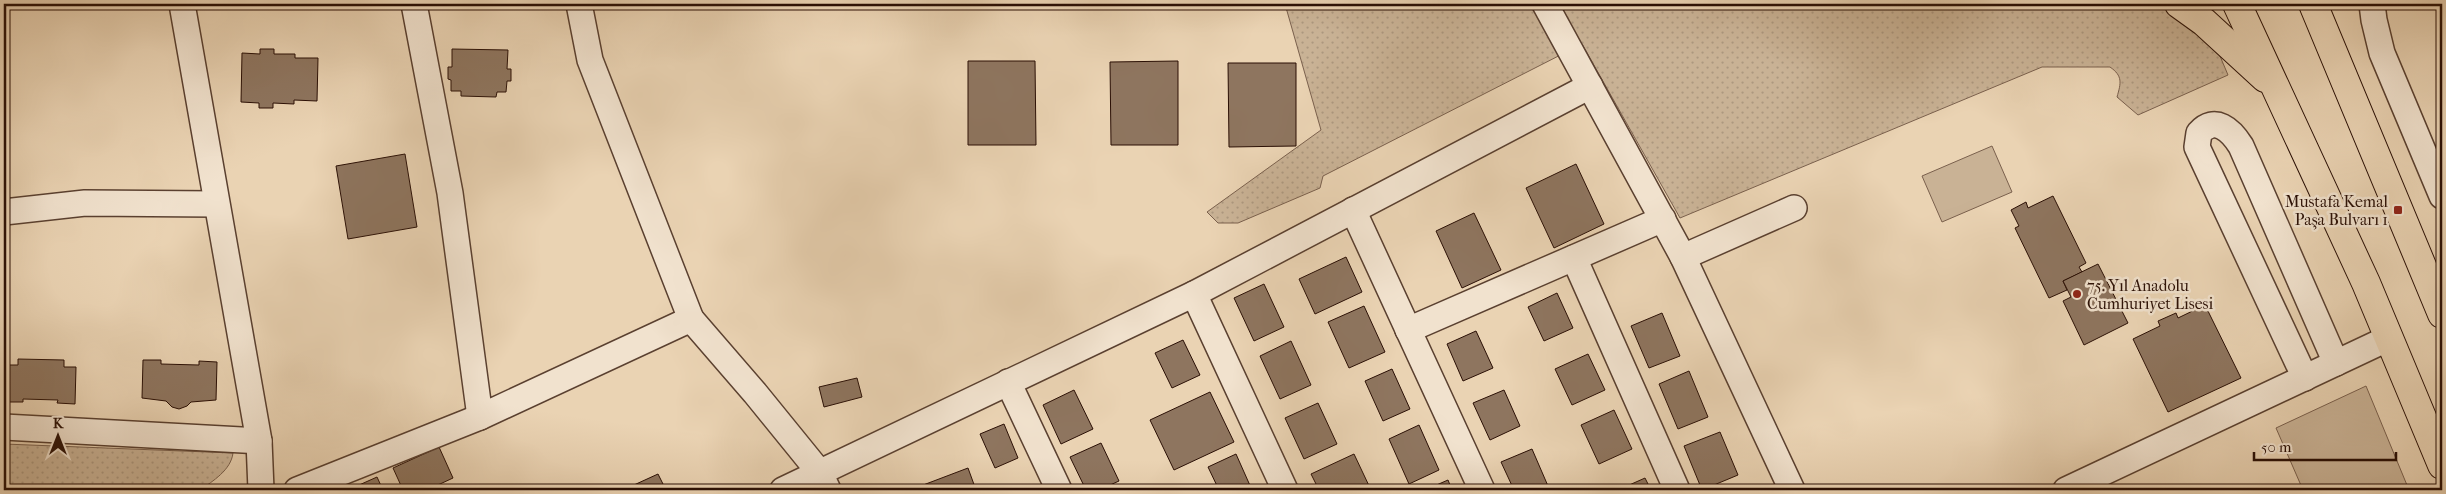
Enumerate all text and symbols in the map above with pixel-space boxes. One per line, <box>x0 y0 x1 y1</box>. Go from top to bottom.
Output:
place label: Mustafa Kemal Paşa Bulvarı 1 <box>2285 192 2389 230</box>
marker: Mustafa Kemal Paşa Bulvarı 1 <box>2392 204 2404 216</box>
place label: 75. Yıl Anadolu Cumhuriyet Lisesi <box>2087 276 2214 313</box>
marker: 75. Yıl Anadolu Cumhuriyet Lisesi <box>2071 288 2083 300</box>
north arrow <box>32 412 82 462</box>
text: K <box>53 415 64 432</box>
scale bar <box>2254 429 2396 461</box>
text: 50 m <box>2261 438 2292 456</box>

